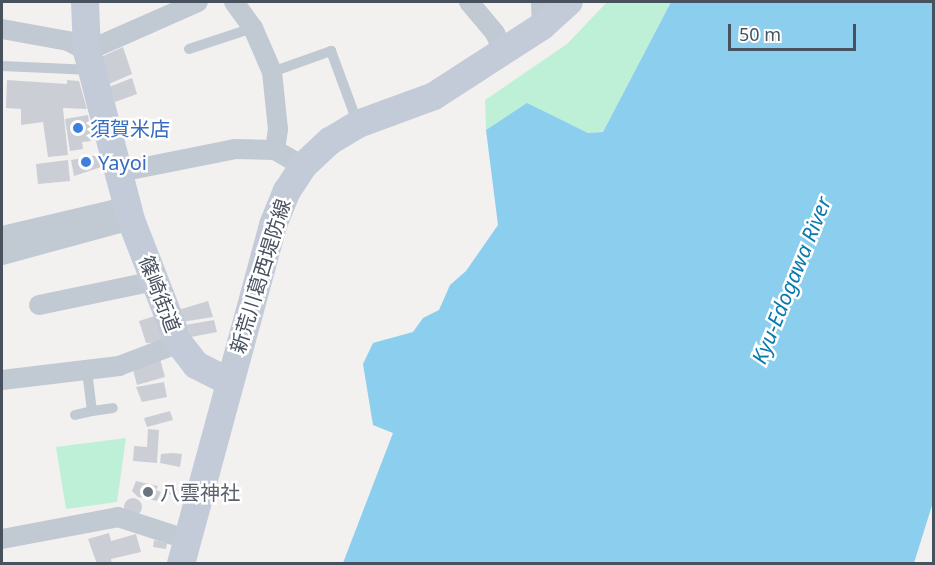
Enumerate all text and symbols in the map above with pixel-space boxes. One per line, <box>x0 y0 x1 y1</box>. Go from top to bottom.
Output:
scale bar <box>731 12 858 50</box>
text: 50 m <box>739 22 781 46</box>
place label: 須賀米店 <box>90 116 170 140</box>
marker: 須賀米店 <box>71 121 85 135</box>
place label: Yayoi <box>98 150 147 174</box>
marker: Yayoi <box>79 155 93 169</box>
water label: Kyu-Edogawa River <box>746 193 836 367</box>
street label: 新荒川葛西堤防線 <box>225 196 295 356</box>
street label: 篠崎街道 <box>134 252 186 336</box>
place label: 八雲神社 <box>160 480 240 504</box>
marker: 八雲神社 <box>141 485 155 499</box>

